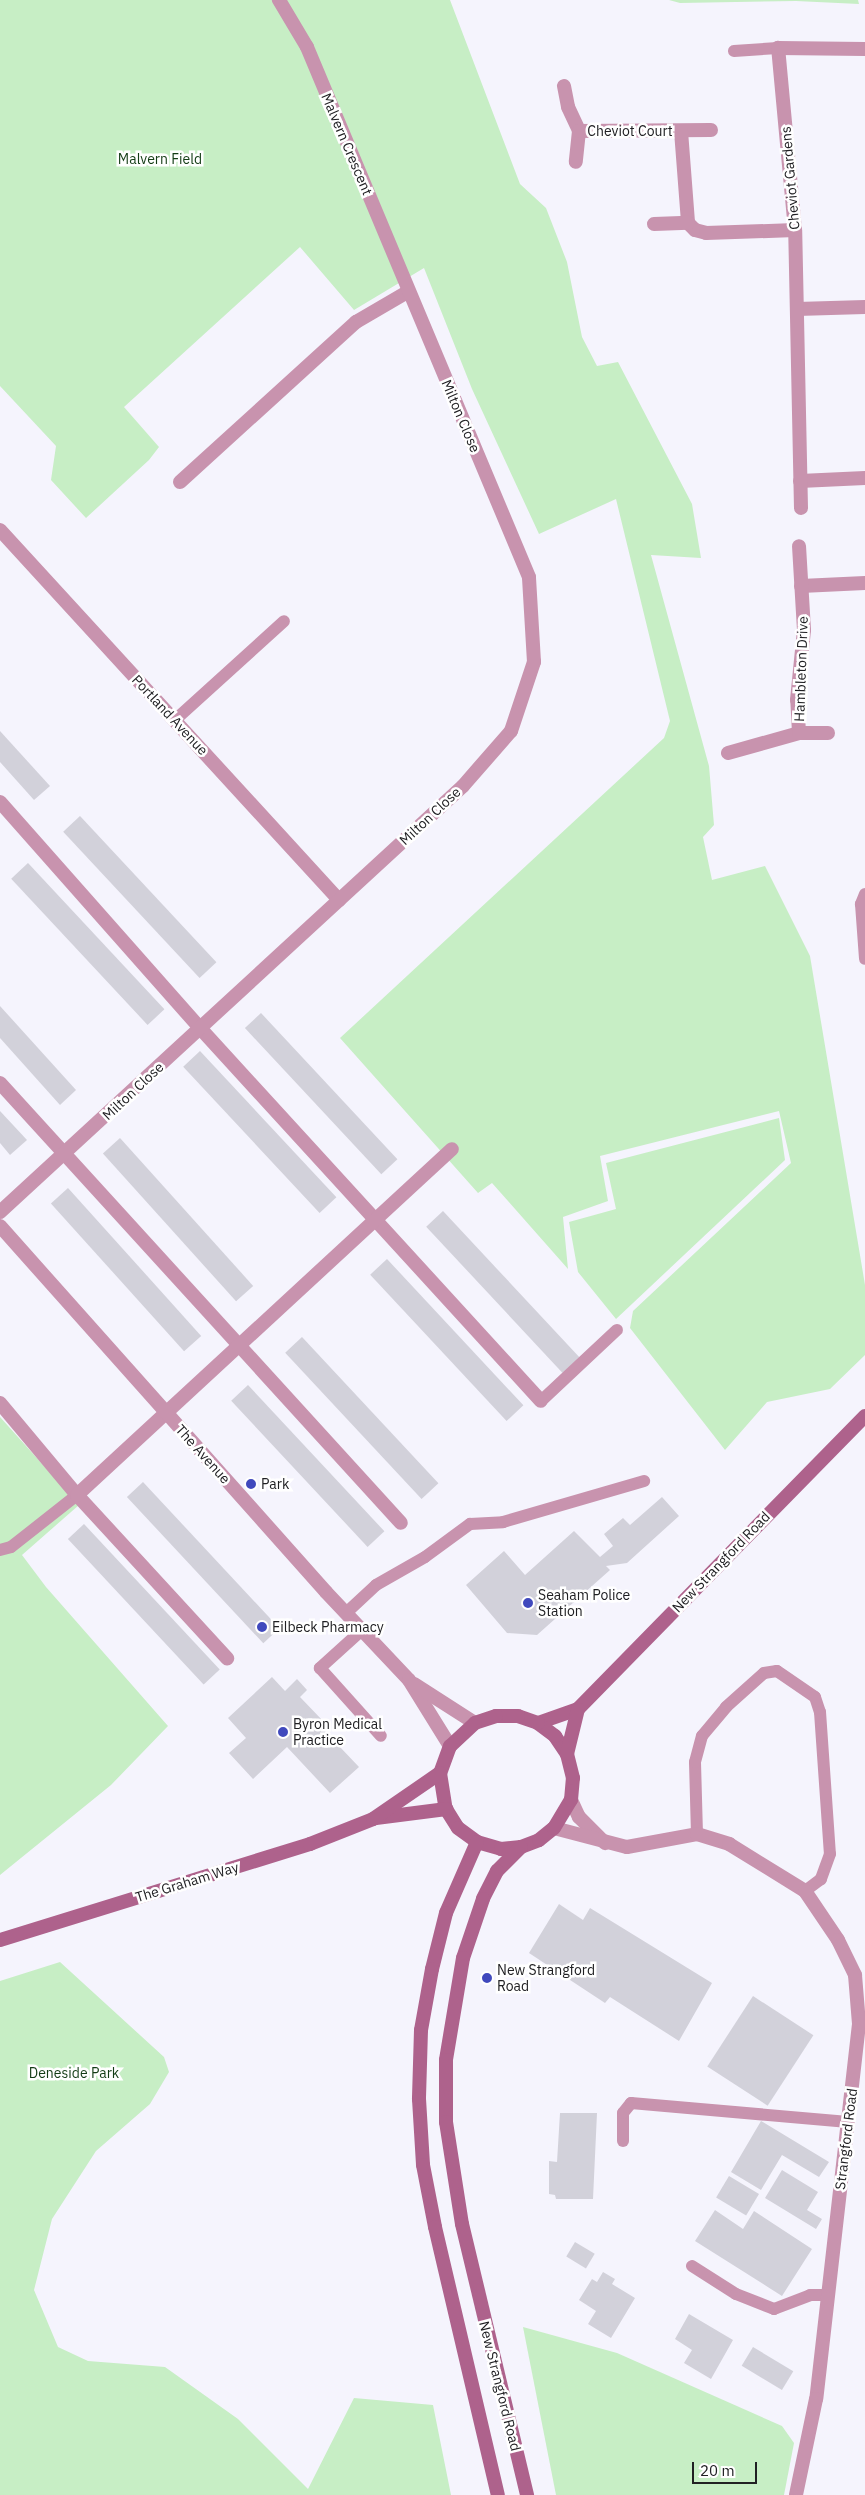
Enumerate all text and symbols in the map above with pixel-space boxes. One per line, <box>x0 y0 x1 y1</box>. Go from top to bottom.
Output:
street label: Malvern Crescent <box>318 90 376 198</box>
street label: Cheviot Court <box>587 123 673 139</box>
street label: Cheviot Gardens <box>777 126 803 230</box>
park label: Malvern Field <box>118 151 202 167</box>
street label: Milton Close <box>438 377 484 455</box>
street label: Hambleton Drive <box>791 616 811 722</box>
street label: Portland Avenue <box>129 671 211 759</box>
street label: Milton Close <box>396 783 464 849</box>
street label: Milton Close <box>99 1058 167 1124</box>
street label: The Avenue <box>172 1421 234 1487</box>
place label: Park <box>261 1476 289 1492</box>
marker: Park <box>245 1478 257 1490</box>
street label: New Strangford Road <box>669 1508 773 1616</box>
place label: Seaham Police Station <box>538 1587 630 1620</box>
marker: Seaham Police Station <box>522 1597 534 1609</box>
place label: Eilbeck Pharmacy <box>272 1619 384 1635</box>
marker: Eilbeck Pharmacy <box>256 1621 268 1633</box>
place label: Byron Medical Practice <box>293 1716 382 1748</box>
marker: Byron Medical Practice <box>277 1726 289 1738</box>
street label: The Graham Way <box>133 1858 241 1906</box>
place label: New Strangford Road <box>497 1962 595 1994</box>
marker: New Strangford Road <box>481 1972 493 1984</box>
park label: Deneside Park <box>29 2065 119 2081</box>
street label: Strangford Road <box>831 2087 861 2191</box>
street label: New Strangford Road <box>476 2319 524 2453</box>
scale bar <box>695 2452 760 2484</box>
text: 20 m <box>700 2461 735 2480</box>

